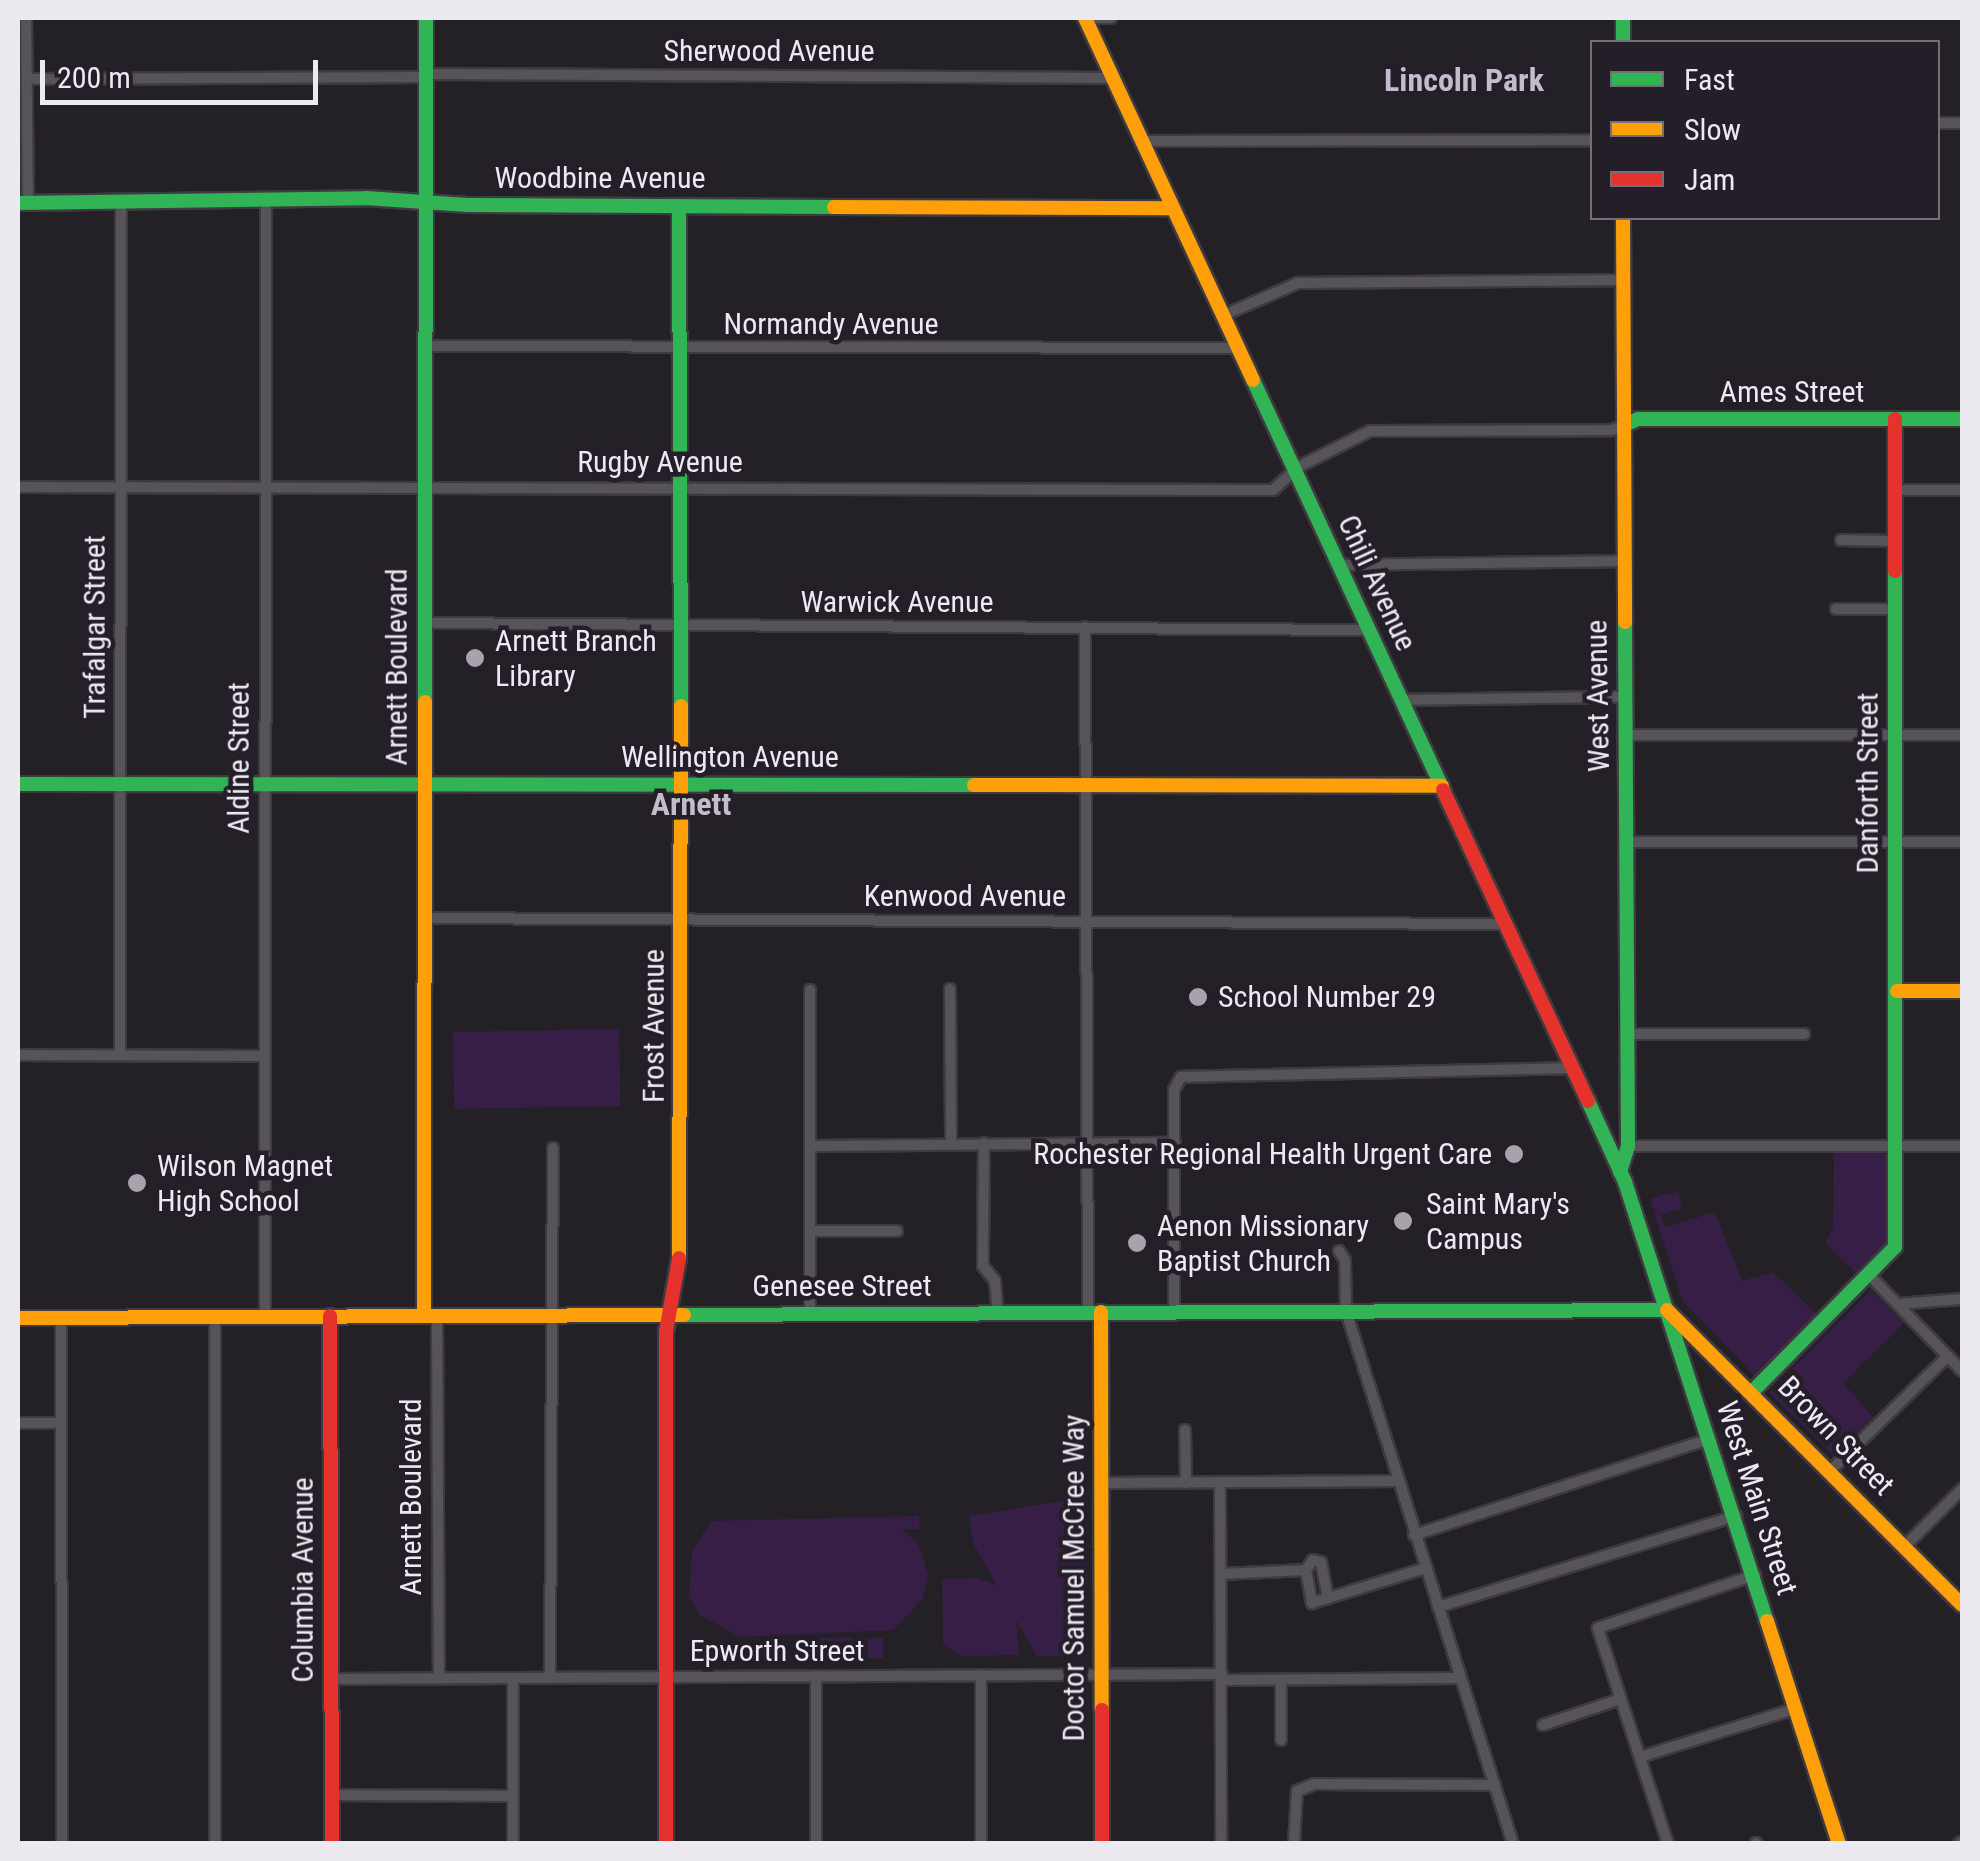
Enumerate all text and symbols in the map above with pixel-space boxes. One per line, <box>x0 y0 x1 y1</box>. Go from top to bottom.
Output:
street label: Sherwood Avenue <box>663 33 875 69</box>
scale bar <box>45 40 322 102</box>
legend <box>1590 40 1940 220</box>
text: 200 m <box>57 60 131 95</box>
district label: Lincoln Park <box>1384 61 1544 99</box>
text: Fast <box>1684 62 1735 97</box>
text: Slow <box>1684 112 1741 147</box>
street label: Woodbine Avenue <box>495 160 705 196</box>
text: Jam <box>1684 162 1735 197</box>
street label: Normandy Avenue <box>724 306 938 342</box>
street label: Ames Street <box>1720 374 1864 410</box>
street label: Rugby Avenue <box>577 444 743 480</box>
street label: Chili Avenue <box>1330 510 1424 656</box>
street label: Trafalgar Street <box>77 535 113 719</box>
street label: Arnett Boulevard <box>379 568 415 766</box>
street label: Warwick Avenue <box>800 584 994 620</box>
street label: West Avenue <box>1579 620 1617 772</box>
place label: Arnett Branch Library <box>495 623 657 694</box>
marker: Arnett Branch Library <box>464 647 486 669</box>
street label: Aldine Street <box>221 682 257 834</box>
street label: Danforth Street <box>1850 693 1886 873</box>
street label: Wellington Avenue <box>621 739 839 775</box>
district label: Arnett <box>651 785 731 823</box>
street label: Kenwood Avenue <box>864 878 1066 914</box>
street label: Frost Avenue <box>636 949 672 1103</box>
place label: School Number 29 <box>1218 979 1436 1015</box>
marker: School Number 29 <box>1187 986 1209 1008</box>
place label: Rochester Regional Health Urgent Care <box>1033 1136 1492 1172</box>
marker: Rochester Regional Health Urgent Care <box>1501 1141 1527 1167</box>
place label: Wilson Magnet High School <box>157 1148 333 1218</box>
marker: Wilson Magnet High School <box>126 1172 148 1194</box>
place label: Saint Mary's Campus <box>1426 1186 1570 1256</box>
place label: Aenon Missionary Baptist Church <box>1157 1208 1369 1278</box>
marker: Saint Mary's Campus <box>1390 1208 1416 1234</box>
marker: Aenon Missionary Baptist Church <box>1126 1232 1148 1254</box>
street label: Genesee Street <box>752 1268 932 1304</box>
street label: Brown Street <box>1770 1369 1902 1503</box>
street label: West Main Street <box>1709 1397 1805 1599</box>
street label: Arnett Boulevard <box>393 1398 429 1596</box>
street label: Doctor Samuel McCree Way <box>1056 1415 1092 1741</box>
street label: Columbia Avenue <box>285 1477 321 1683</box>
street label: Epworth Street <box>690 1633 864 1669</box>

